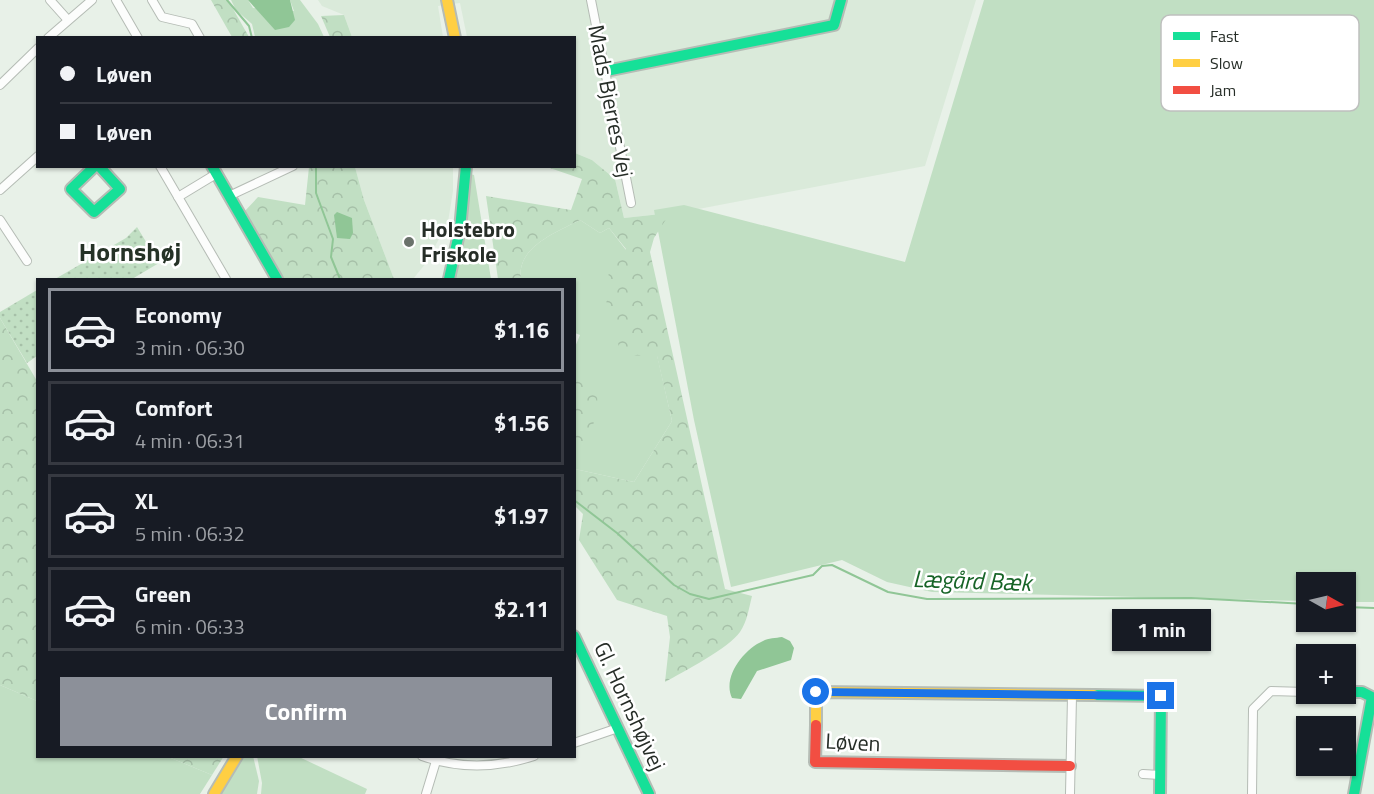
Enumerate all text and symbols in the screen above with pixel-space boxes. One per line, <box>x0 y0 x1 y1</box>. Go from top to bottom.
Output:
legend <box>1161 15 1359 111</box>
street label: Mads Bjerres Vej <box>580 22 642 180</box>
text: Fast <box>1210 24 1239 48</box>
text: Slow <box>1210 51 1243 75</box>
text: Løven <box>96 57 152 91</box>
text: Jam <box>1210 78 1236 102</box>
text: Løven <box>96 115 152 149</box>
place label: Holstebro Friskole <box>421 212 515 271</box>
district label: Hornshøj <box>79 232 181 271</box>
marker: Holstebro Friskole <box>402 235 416 249</box>
text: Economy <box>135 298 222 332</box>
icon: car <box>63 303 117 357</box>
text: $1.16 <box>494 313 549 347</box>
text: 3 min · 06:30 <box>135 332 245 363</box>
text: Comfort <box>135 391 213 425</box>
icon: car <box>63 396 117 450</box>
text: $1.56 <box>494 406 549 440</box>
text: 4 min · 06:31 <box>135 425 245 456</box>
text: XL <box>135 484 158 518</box>
icon: car <box>63 489 117 543</box>
text: $1.97 <box>494 499 549 533</box>
text: 5 min · 06:32 <box>135 518 245 549</box>
water label: Lægård Bæk <box>912 560 1035 600</box>
north arrow <box>1296 572 1356 632</box>
map controls <box>1296 572 1356 776</box>
text: Green <box>135 577 191 611</box>
icon: car <box>63 582 117 636</box>
text: $2.11 <box>494 592 549 626</box>
callout: 1 min <box>1112 609 1210 651</box>
text: 6 min · 06:33 <box>135 611 245 642</box>
text: 1 min <box>1137 614 1186 645</box>
street label: Gl. Hornshøjvej <box>585 636 675 776</box>
button: + <box>1296 644 1356 704</box>
button: Confirm <box>60 677 552 746</box>
route start <box>802 678 829 705</box>
route end <box>1147 682 1174 709</box>
button: − <box>1296 716 1356 776</box>
street label: Løven <box>825 724 881 760</box>

